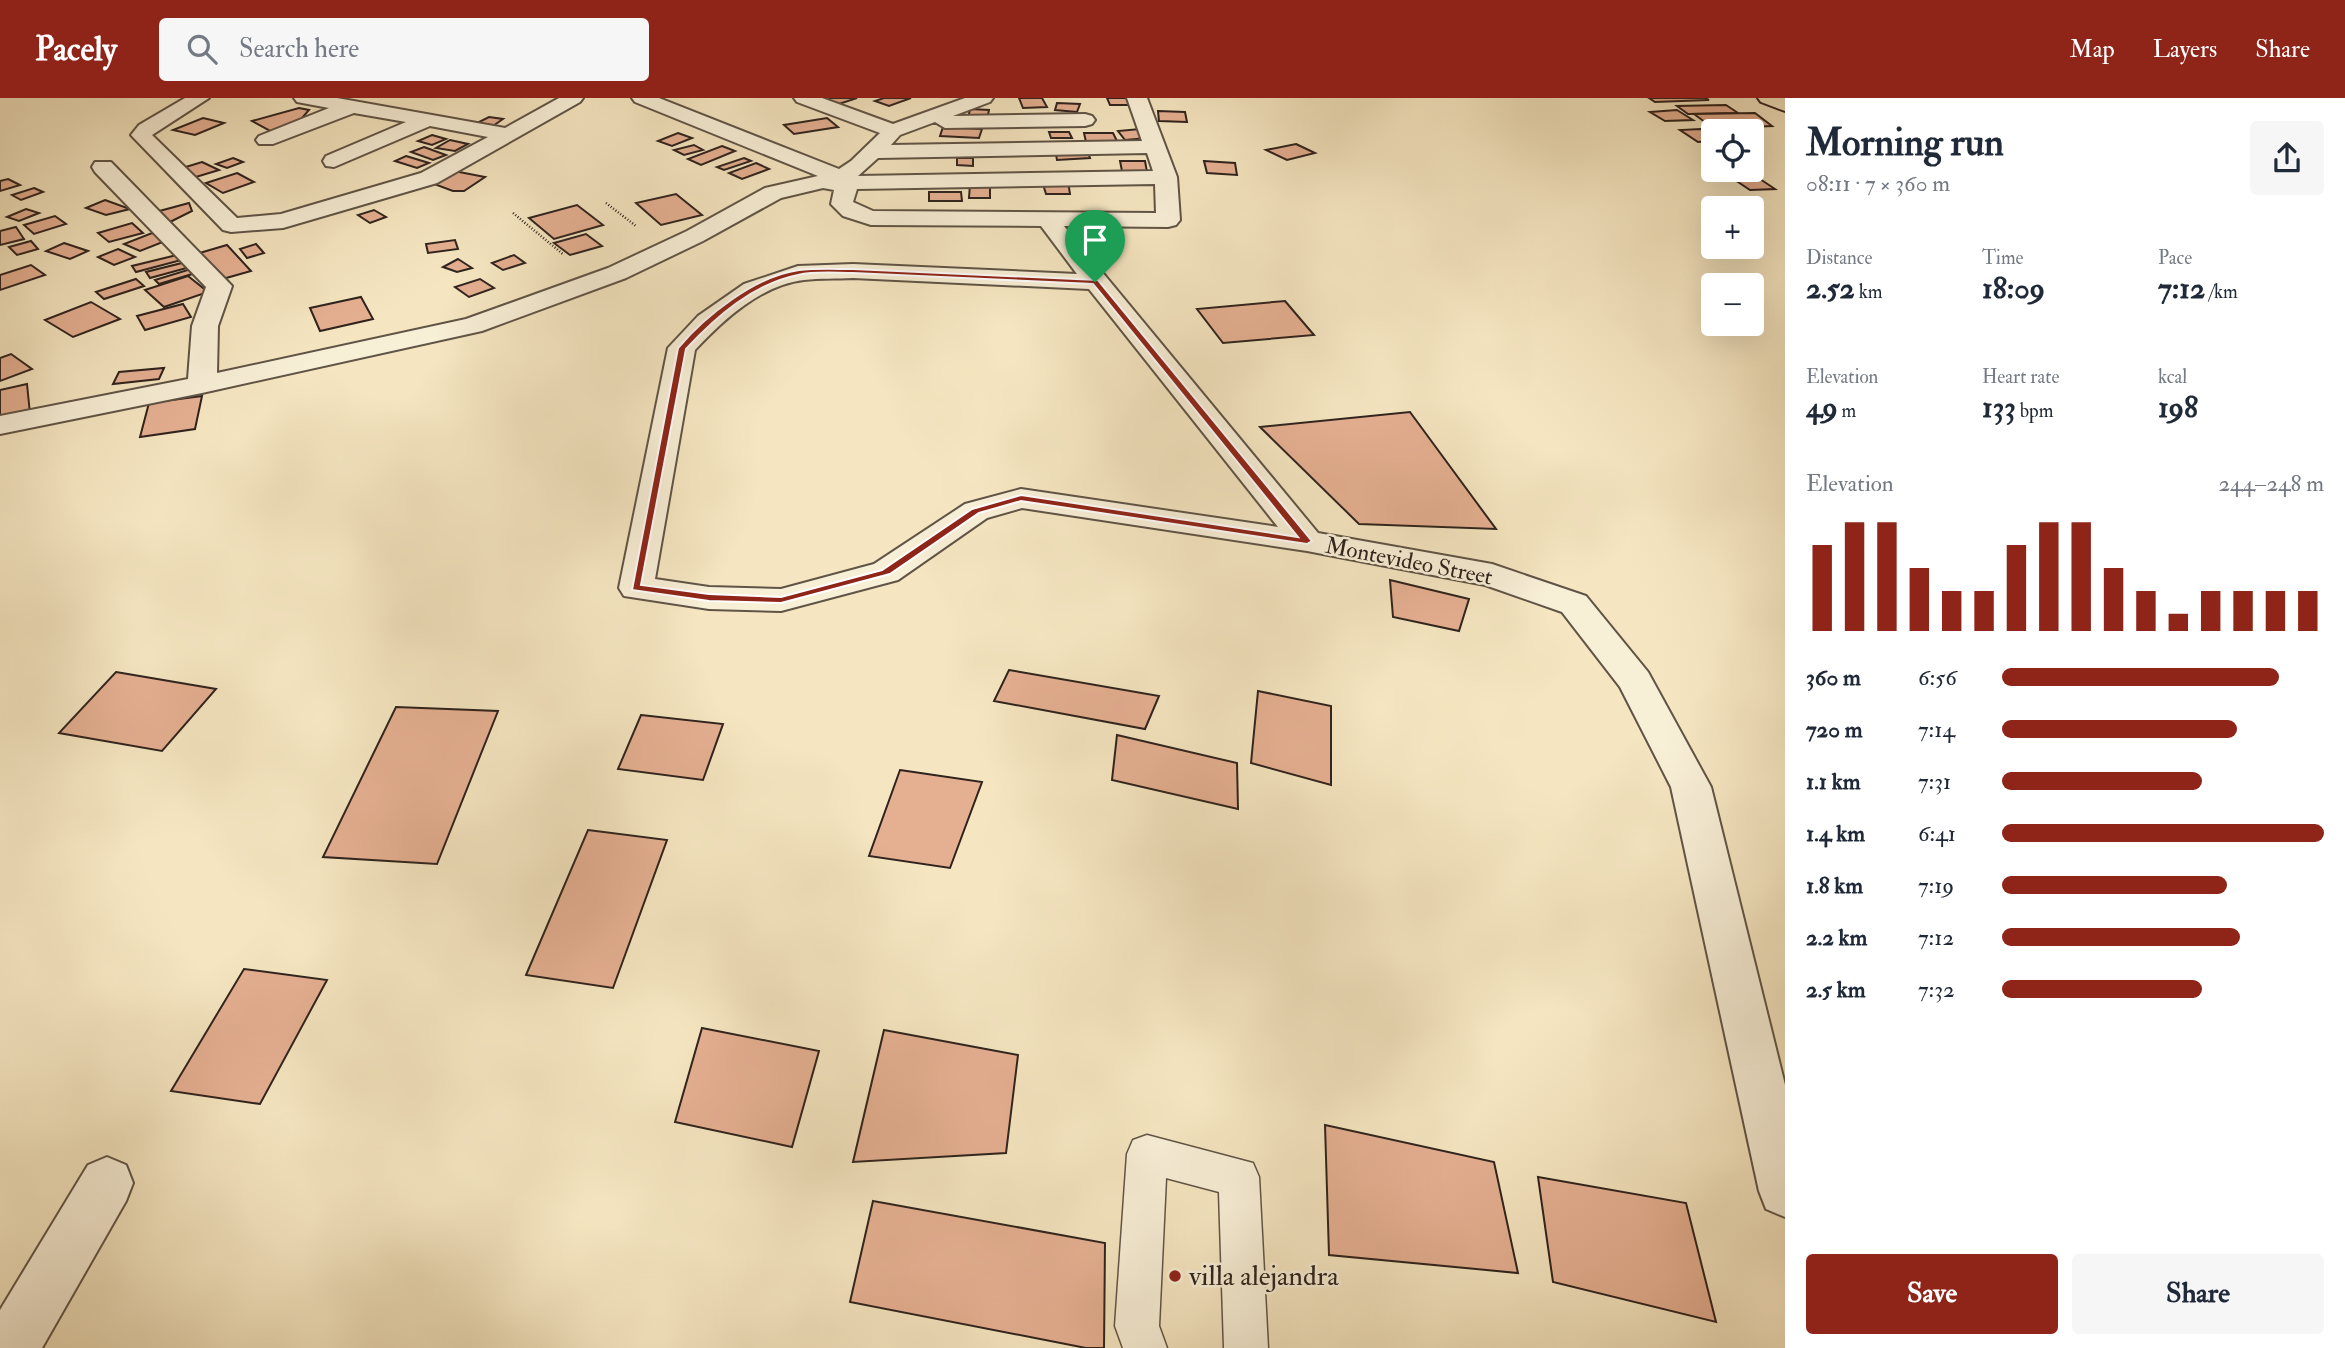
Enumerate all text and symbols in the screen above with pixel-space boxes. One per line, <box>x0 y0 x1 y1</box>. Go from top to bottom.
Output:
search box <box>159 18 649 81</box>
text: Pacely <box>35 29 117 70</box>
icon: search <box>183 30 221 68</box>
text: Search here <box>239 33 359 65</box>
text: Map <box>2070 34 2115 65</box>
text: Layers <box>2153 34 2217 65</box>
text: Share <box>2255 34 2310 65</box>
map controls <box>1701 119 1764 336</box>
button: locate <box>1701 119 1764 182</box>
text: Morning run <box>1806 119 2004 167</box>
button: share <box>2250 121 2324 195</box>
text: 08:11 · 7 × 360 m <box>1806 169 1950 198</box>
button: + <box>1701 196 1764 259</box>
pin <box>1065 210 1125 282</box>
icon: arrive <box>1076 221 1114 259</box>
text: Distance <box>1806 246 1872 270</box>
text: Time <box>1982 246 2024 270</box>
text: Pace <box>2158 246 2192 270</box>
text: 2.52 <box>1806 270 1855 307</box>
text: 18:09 <box>1982 270 2045 307</box>
text: 7:12 <box>2158 270 2205 307</box>
button: − <box>1701 273 1764 336</box>
text: km <box>1855 280 1883 304</box>
text: /km <box>2205 280 2238 304</box>
text: Elevation <box>1806 365 1878 389</box>
text: Heart rate <box>1982 365 2059 389</box>
text: kcal <box>2158 365 2187 389</box>
text: 49 <box>1806 389 1838 426</box>
text: 133 <box>1982 389 2016 426</box>
text: 198 <box>2158 389 2198 426</box>
text: m <box>1838 399 1856 423</box>
text: bpm <box>2016 399 2053 423</box>
text: Elevation <box>1806 469 1894 498</box>
text: 244–248 m <box>2218 469 2324 498</box>
street label: Montevideo Street <box>1323 531 1495 591</box>
text: 360 m <box>1806 663 1861 692</box>
text: 6:56 <box>1918 663 1957 692</box>
text: 720 m <box>1806 715 1863 744</box>
text: 7:14 <box>1918 715 1955 744</box>
text: 1.1 km <box>1806 767 1861 796</box>
text: 7:31 <box>1918 767 1951 796</box>
text: 1.4 km <box>1806 819 1865 848</box>
text: 6:41 <box>1918 819 1956 848</box>
text: 1.8 km <box>1806 871 1863 900</box>
text: 7:19 <box>1918 871 1954 900</box>
text: 2.2 km <box>1806 923 1867 952</box>
text: 7:12 <box>1918 923 1954 952</box>
text: 2.5 km <box>1806 975 1866 1004</box>
text: 7:32 <box>1918 975 1955 1004</box>
button: Save <box>1806 1254 2058 1334</box>
button: Share <box>2072 1254 2324 1334</box>
place label: villa alejandra <box>1188 1259 1339 1294</box>
marker: villa alejandra <box>1167 1268 1183 1284</box>

